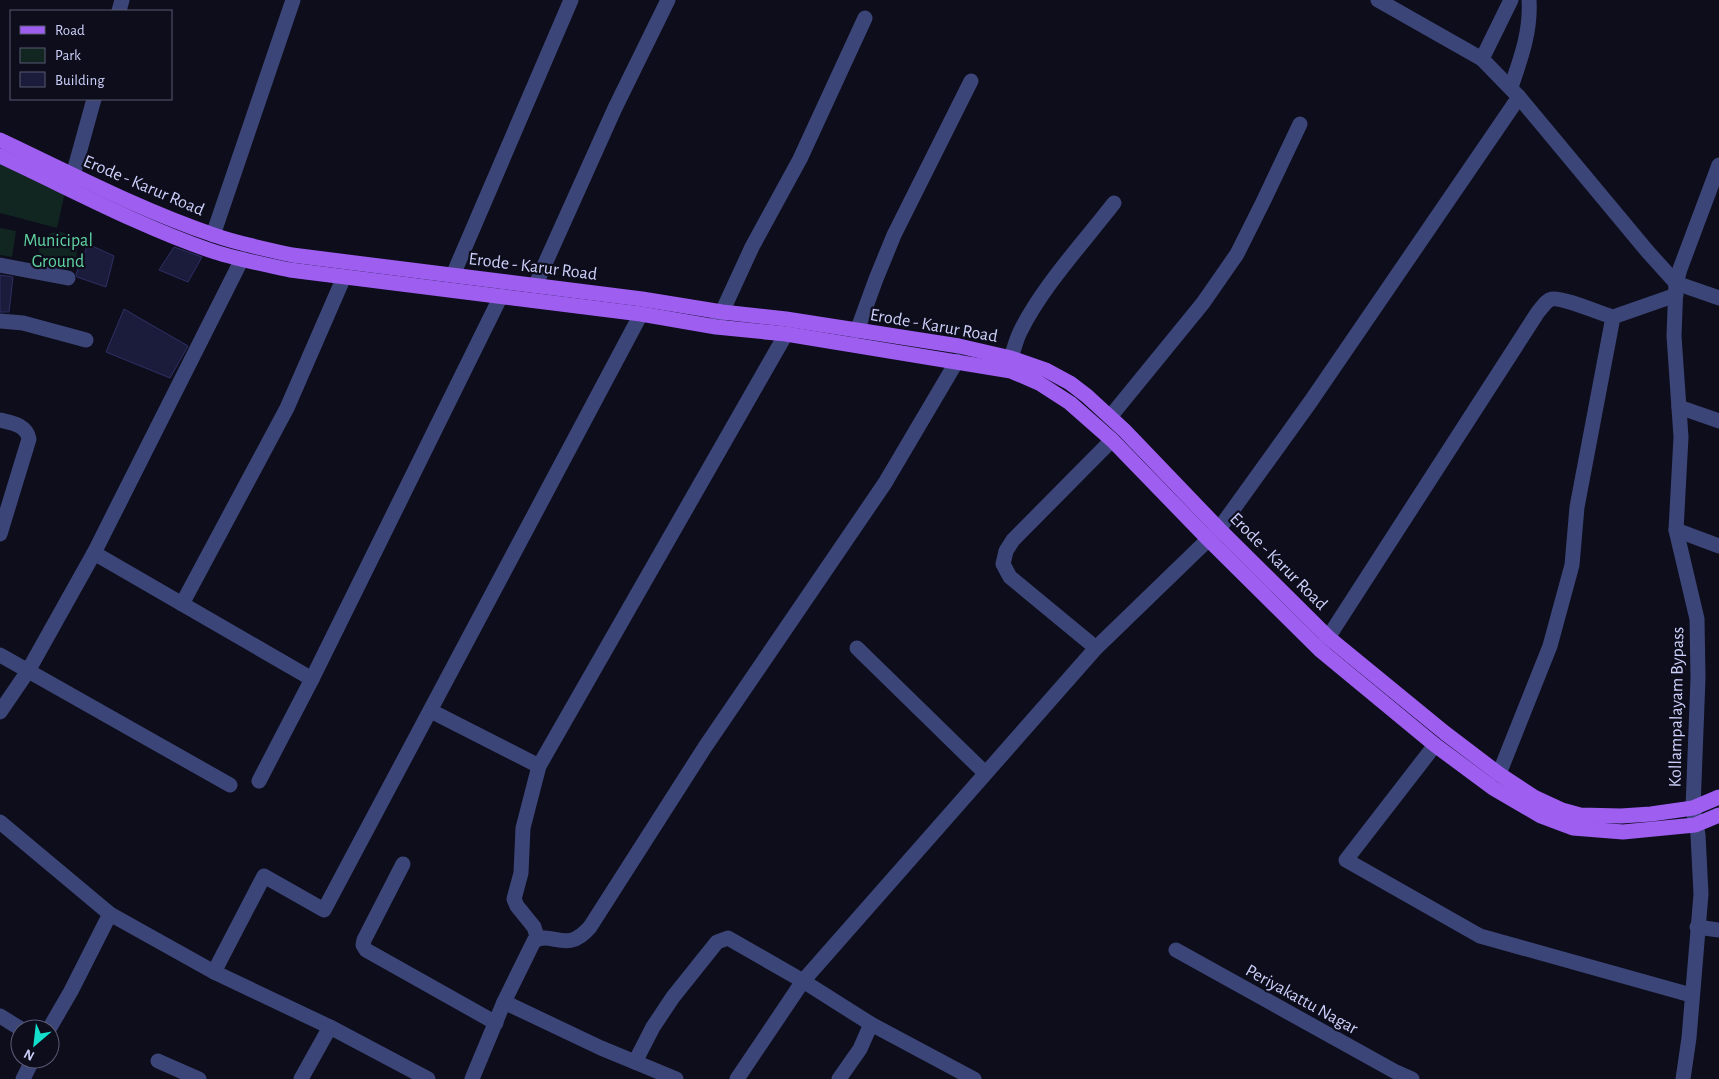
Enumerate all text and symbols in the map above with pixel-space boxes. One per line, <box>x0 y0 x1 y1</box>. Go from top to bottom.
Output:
legend <box>10 10 172 100</box>
text: Road <box>55 23 85 38</box>
text: Park <box>55 48 81 63</box>
text: Building <box>55 73 105 88</box>
street label: Erode - Karur Road <box>81 152 207 219</box>
park label: Municipal Ground <box>23 232 93 271</box>
street label: Erode - Karur Road <box>468 250 598 284</box>
street label: Erode - Karur Road <box>869 306 999 346</box>
street label: Erode - Karur Road <box>1226 510 1330 614</box>
street label: Kollampalayam Bypass <box>1667 626 1687 788</box>
street label: Periyakattu Nagar <box>1242 962 1361 1038</box>
north arrow <box>10 1019 60 1069</box>
text: N <box>22 1046 37 1063</box>

